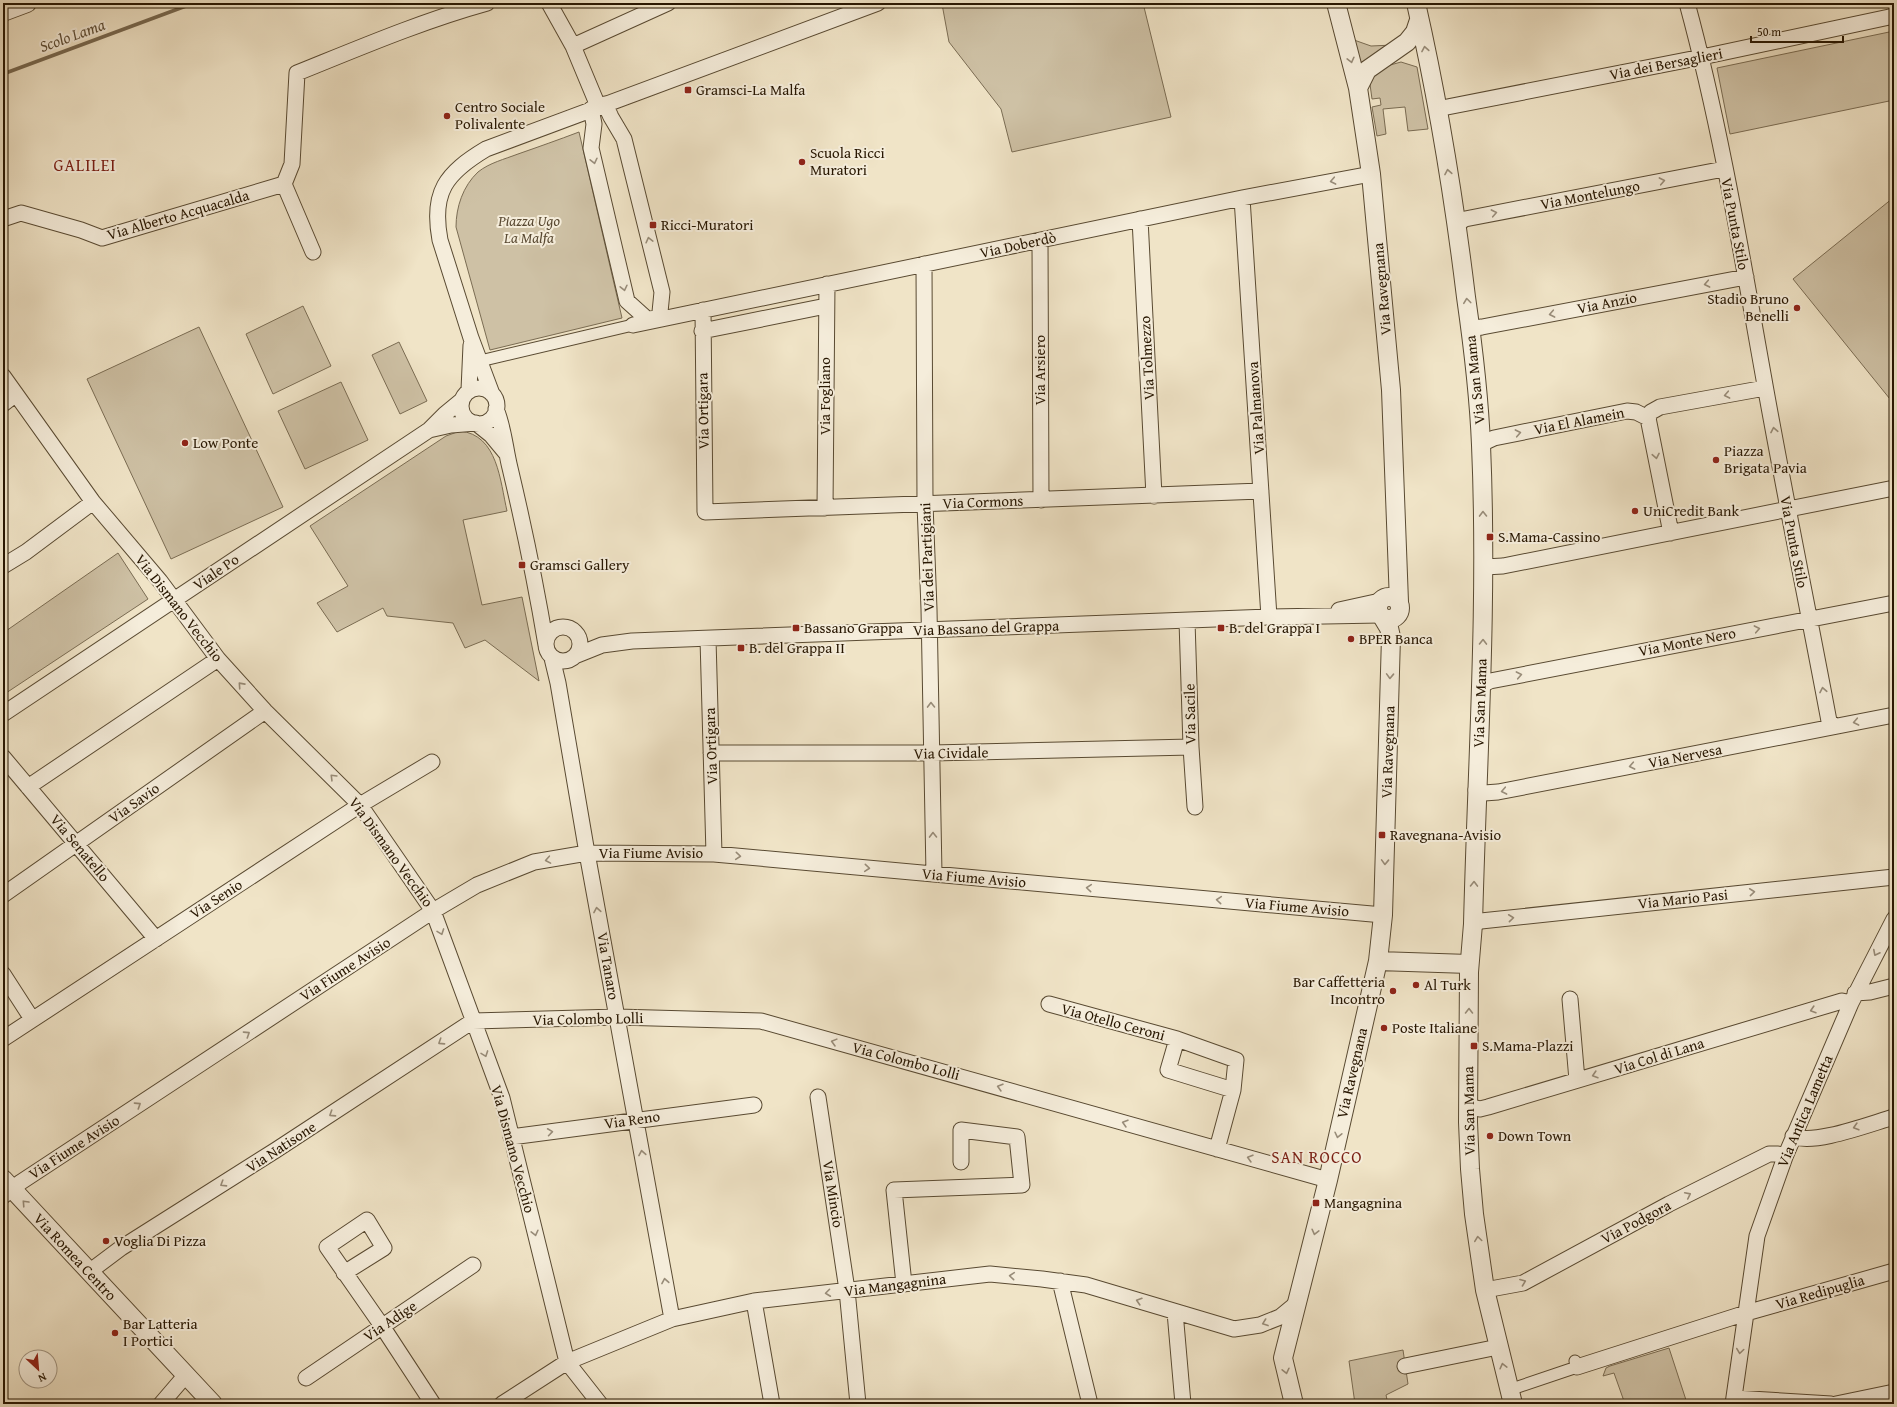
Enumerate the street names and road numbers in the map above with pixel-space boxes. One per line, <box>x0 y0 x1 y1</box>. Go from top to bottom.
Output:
street label: Via dei Bersaglieri <box>1607 42 1724 85</box>
street label: Via Montelungo <box>1538 175 1642 214</box>
street label: Via Punta Stilo <box>1716 176 1755 272</box>
street label: Via Alberto Acquacalda <box>104 184 251 245</box>
street label: Via Doberdò <box>978 226 1058 263</box>
street label: Via Ravegnana <box>1367 242 1396 336</box>
street label: Via Anzio <box>1575 286 1639 319</box>
street label: Via Tolmezzo <box>1134 315 1159 401</box>
street label: Via Arsiero <box>1029 334 1050 405</box>
street label: Via San Mama <box>1459 335 1490 426</box>
street label: Via Fogliano <box>814 357 835 435</box>
street label: Via Palmanova <box>1242 361 1269 455</box>
street label: Via Ortigara <box>691 372 714 450</box>
street label: Via El Alamein <box>1532 401 1627 440</box>
street label: Via Cormons <box>942 490 1024 513</box>
street label: Via Punta Stilo <box>1775 494 1814 590</box>
street label: Via dei Partigiani <box>914 502 939 612</box>
street label: Viale Po <box>189 548 243 595</box>
street label: Via Dismano Vecchio <box>131 549 228 666</box>
street label: Via Bassano del Grappa <box>913 614 1059 641</box>
street label: Via Monte Nero <box>1636 622 1738 661</box>
street label: Via San Mama <box>1467 658 1492 748</box>
street label: Via Sacile <box>1178 683 1201 745</box>
street label: Via Ravegnana <box>1375 705 1400 799</box>
street label: Via Ortigara <box>699 707 722 785</box>
street label: Via Nervesa <box>1646 738 1724 773</box>
street label: Via Cividale <box>913 741 989 764</box>
street label: Via Savio <box>104 777 164 828</box>
street label: Via Dismano Vecchio <box>344 792 439 911</box>
street label: Via Senatello <box>46 809 115 886</box>
street label: Via Fiume Avisio <box>599 842 704 863</box>
street label: Via Fiume Avisio <box>921 862 1027 893</box>
street label: Via Senio <box>185 873 247 923</box>
street label: Via Mario Pasi <box>1637 883 1729 914</box>
street label: Via Fiume Avisio <box>1244 891 1350 922</box>
street label: Via Tanaro <box>592 930 625 1002</box>
street label: Via Fiume Avisio <box>295 931 395 1006</box>
street label: Via Otello Ceroni <box>1059 998 1167 1045</box>
street label: Via Colombo Lolli <box>532 1007 644 1030</box>
street label: Via Ravegnana <box>1331 1025 1372 1120</box>
street label: Via Col di Lana <box>1611 1032 1706 1079</box>
street label: Via Colombo Lolli <box>850 1036 962 1085</box>
street label: Via Antica Lametta <box>1771 1052 1838 1170</box>
street label: Via San Mama <box>1457 1066 1480 1156</box>
street label: Via Dismano Vecchio <box>486 1083 541 1216</box>
street label: Via Reno <box>603 1105 662 1134</box>
street label: Via Fiume Avisio <box>24 1109 124 1184</box>
street label: Via Natisone <box>242 1116 320 1177</box>
street label: Via Mincio <box>818 1159 849 1229</box>
street label: Via Podgora <box>1597 1194 1674 1249</box>
street label: Via Romea Centro <box>29 1208 122 1305</box>
street label: Via Mangagnina <box>843 1268 947 1301</box>
street label: Via Redipuglia <box>1773 1269 1867 1314</box>
street label: Via Adige <box>359 1295 421 1346</box>

